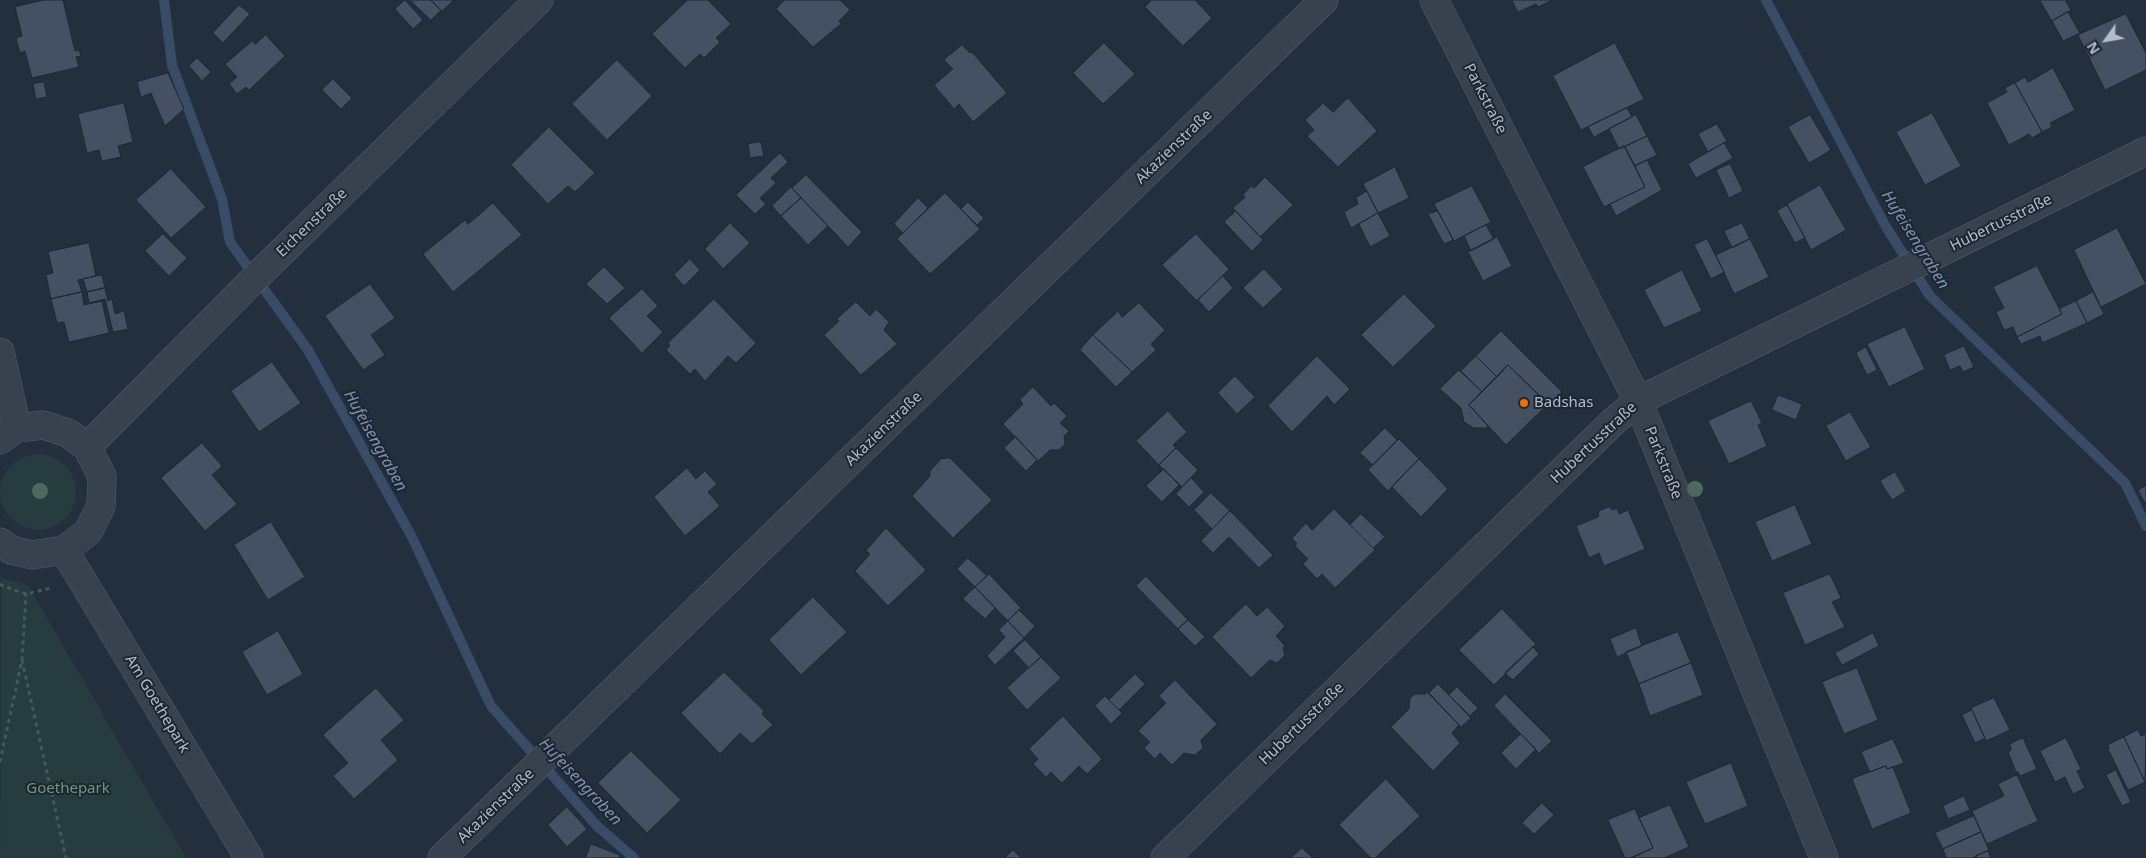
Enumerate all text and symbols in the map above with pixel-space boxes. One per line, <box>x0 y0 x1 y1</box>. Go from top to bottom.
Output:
north arrow <box>2081 15 2131 65</box>
text: N <box>2082 38 2104 58</box>
street label: Parkstraße <box>1460 61 1510 137</box>
street label: Akazienstraße <box>1132 106 1216 188</box>
street label: Eichenstraße <box>273 185 351 261</box>
water label: Hufeisengraben <box>1877 187 1953 293</box>
street label: Hubertusstraße <box>1947 191 2055 255</box>
water label: Hufeisengraben <box>339 387 411 495</box>
street label: Akazienstraße <box>842 388 926 470</box>
place label: Badshas <box>1534 394 1593 412</box>
marker: Badshas <box>1518 397 1530 409</box>
street label: Hubertusstraße <box>1547 399 1641 487</box>
street label: Parkstraße <box>1640 424 1686 502</box>
street label: Am Goethepark <box>121 652 193 756</box>
street label: Hubertusstraße <box>1256 679 1348 769</box>
water label: Hufeisengraben <box>535 734 625 830</box>
street label: Akazienstraße <box>454 765 538 847</box>
park label: Goethepark <box>26 780 110 798</box>

